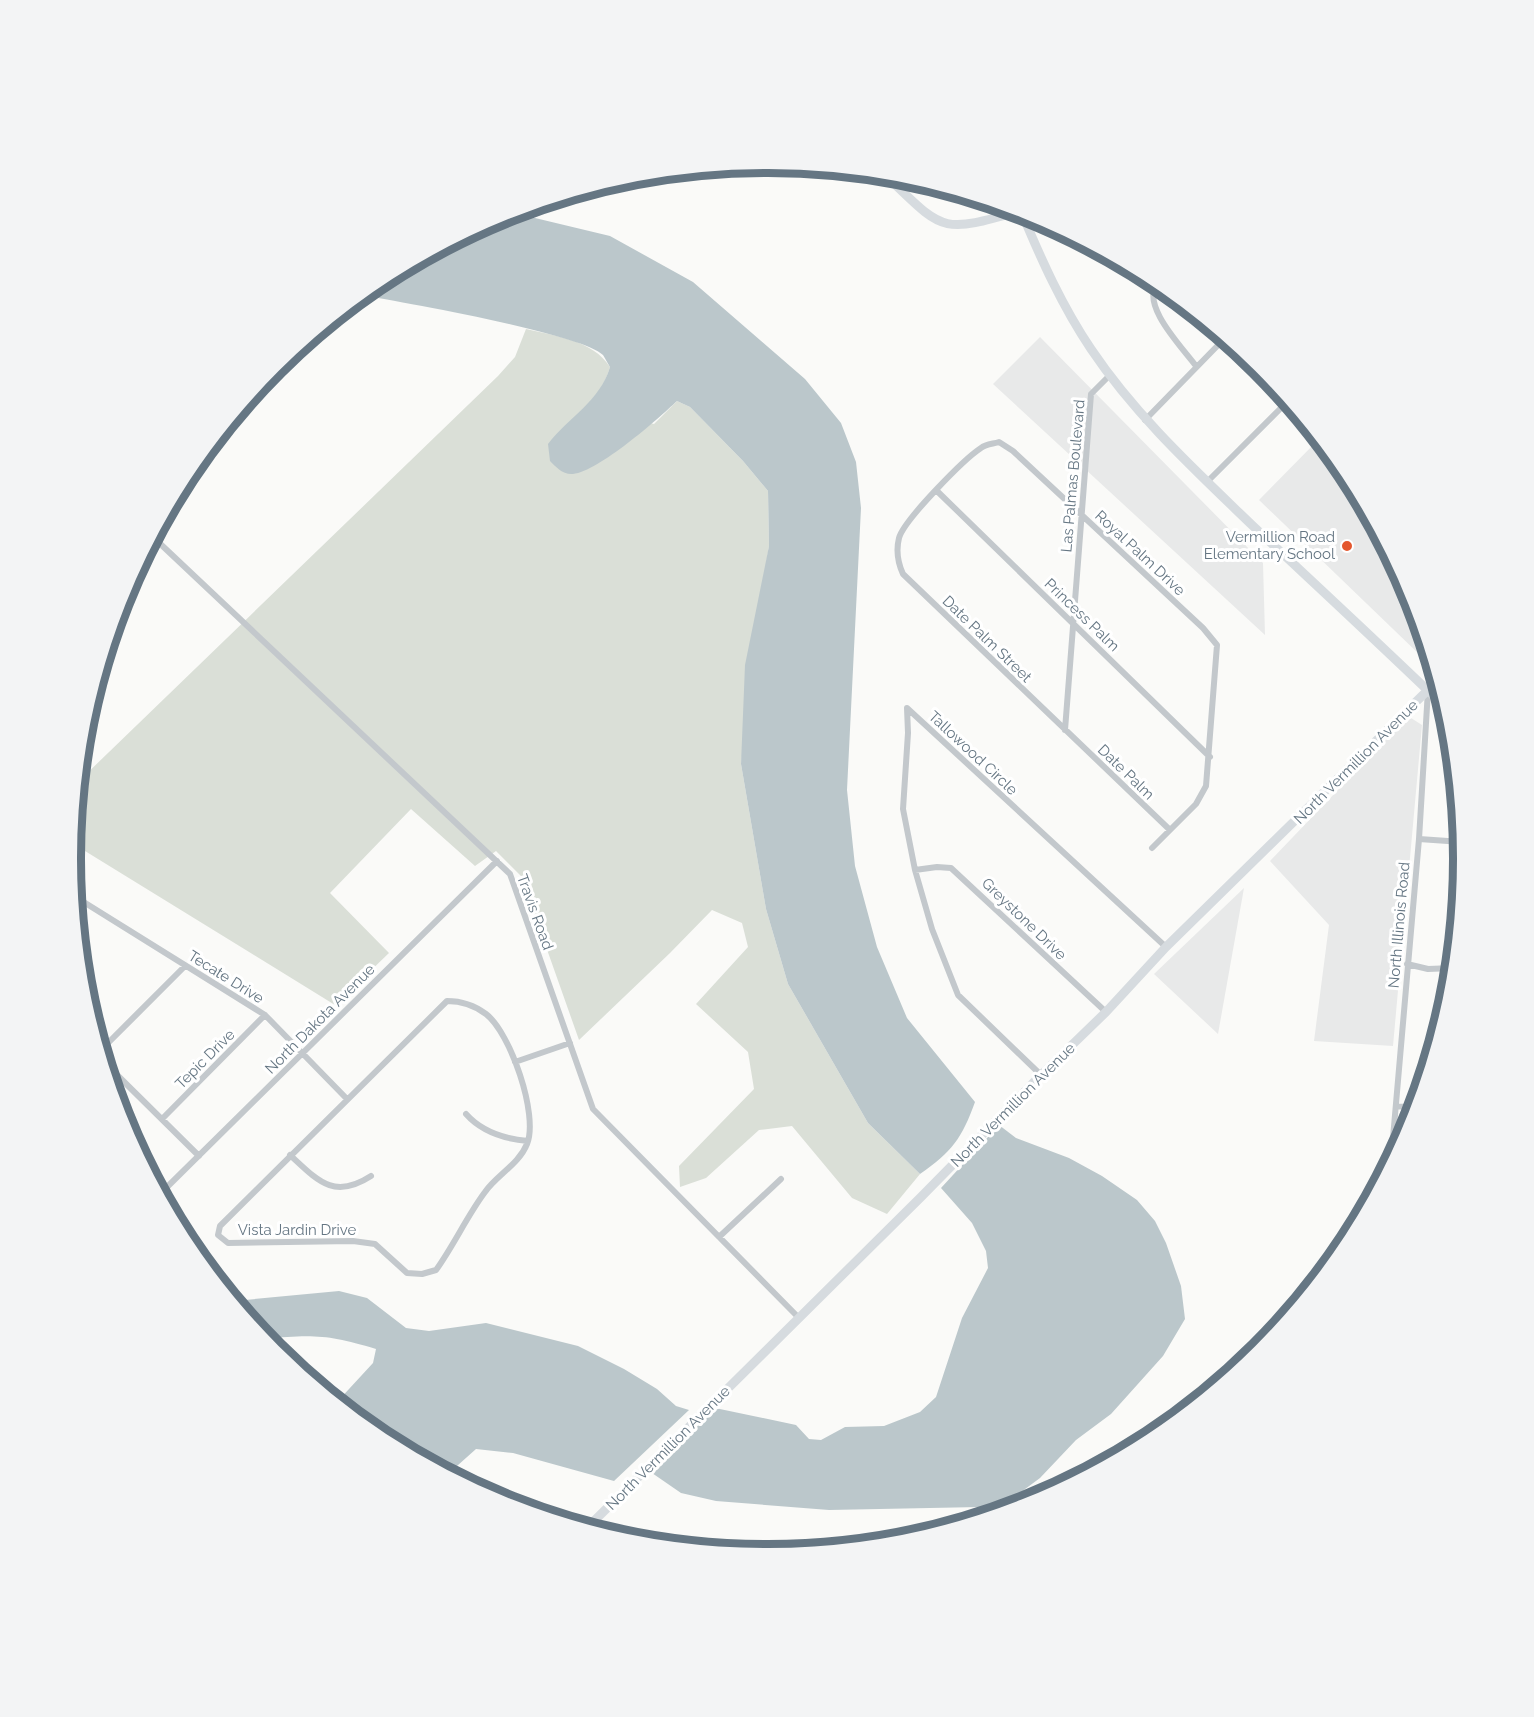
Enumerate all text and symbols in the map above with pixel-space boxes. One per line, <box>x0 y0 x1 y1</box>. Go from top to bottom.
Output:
street label: Las Palmas Boulevard <box>1057 399 1089 553</box>
street label: Royal Palm Drive <box>1091 507 1189 599</box>
place label: Vermillion Road Elementary School <box>1204 528 1336 563</box>
marker: Vermillion Road Elementary School <box>1340 539 1354 553</box>
street label: Princess Palm <box>1041 575 1123 655</box>
street label: Date Palm Street <box>939 592 1035 686</box>
street label: North Vermillion Avenue <box>1290 696 1422 828</box>
street label: Tallowood Circle <box>925 707 1021 799</box>
street label: Date Palm <box>1094 741 1158 803</box>
street label: North Illinois Road <box>1385 861 1413 989</box>
street label: Travis Road <box>513 872 557 952</box>
street label: Greystone Drive <box>978 874 1070 964</box>
street label: Tecate Drive <box>185 947 267 1008</box>
street label: North Dakota Avenue <box>261 960 379 1078</box>
street label: Tepic Drive <box>172 1025 239 1092</box>
street label: North Vermillion Avenue <box>947 1039 1079 1171</box>
street label: Vista Jardin Drive <box>238 1221 356 1239</box>
street label: North Vermillion Avenue <box>602 1382 734 1514</box>

